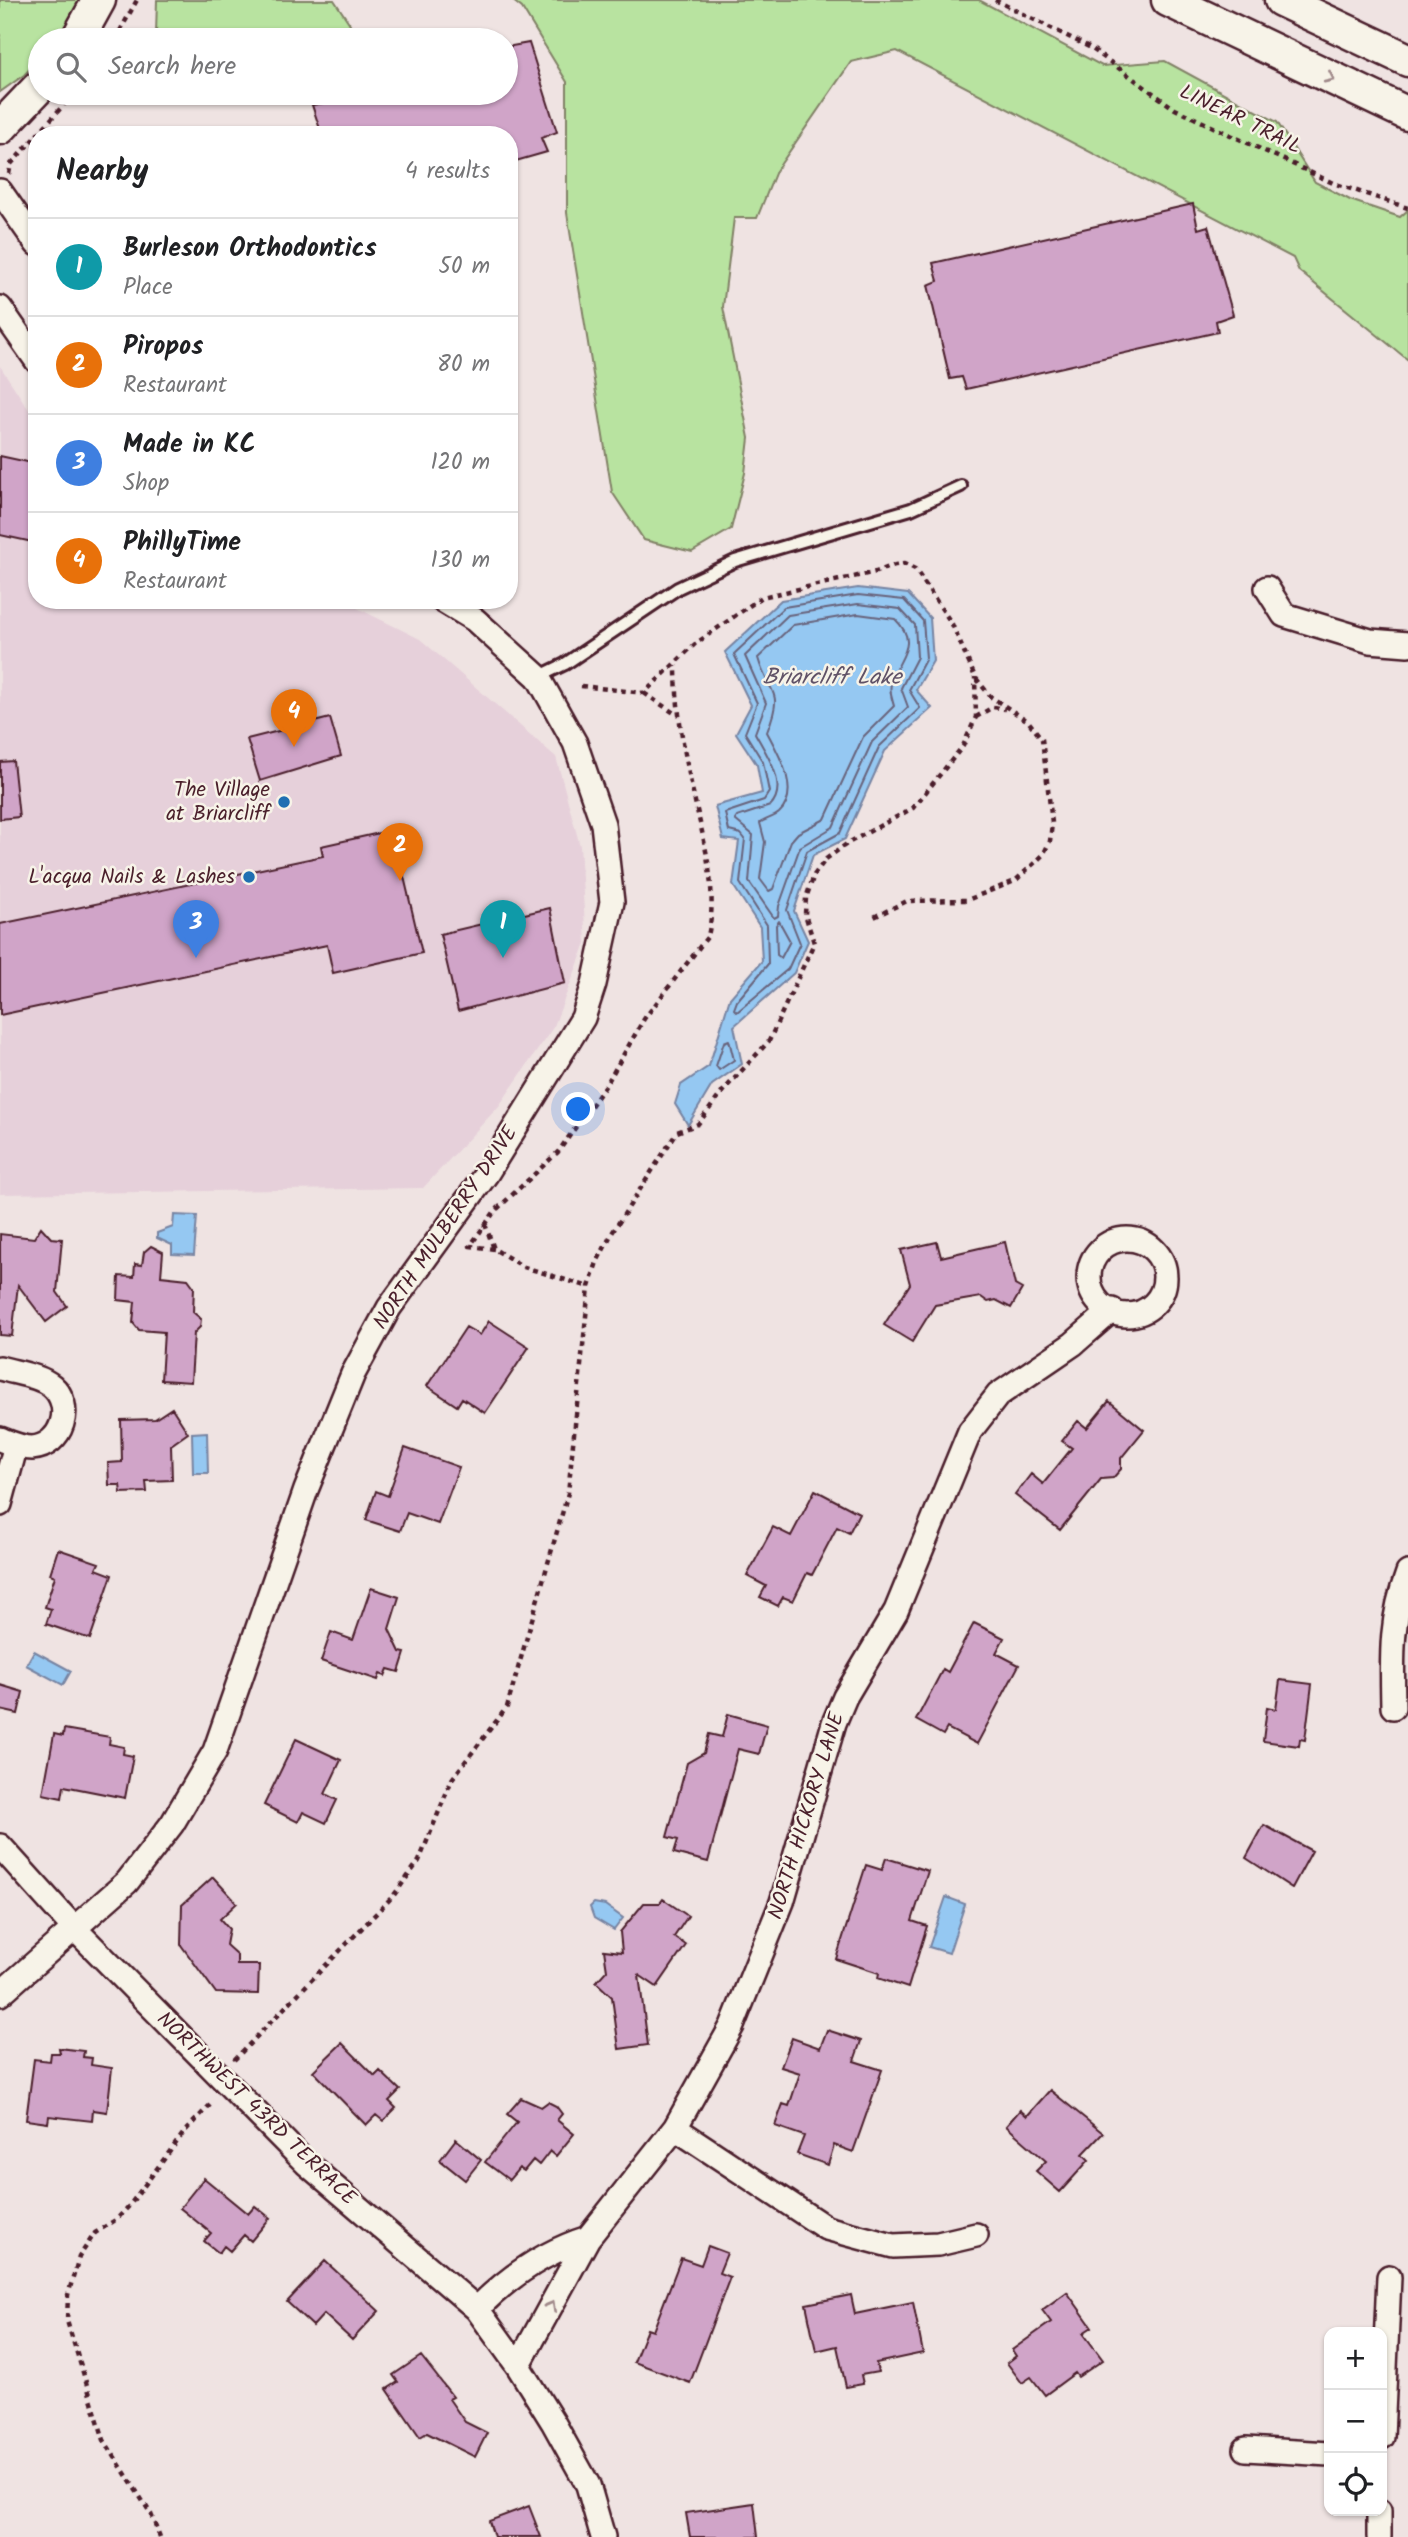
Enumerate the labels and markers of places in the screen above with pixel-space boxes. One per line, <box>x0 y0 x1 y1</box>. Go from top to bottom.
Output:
pin: 4 <box>271 689 317 747</box>
place label: The Village at Briarcliff <box>166 774 272 831</box>
marker: The Village at Briarcliff <box>276 794 292 810</box>
pin: 2 <box>377 823 423 881</box>
place label: L'acqua Nails & Lashes <box>28 861 235 894</box>
marker: L'acqua Nails & Lashes <box>241 869 257 885</box>
pin: 3 <box>173 900 219 958</box>
pin: 1 <box>480 900 526 958</box>

